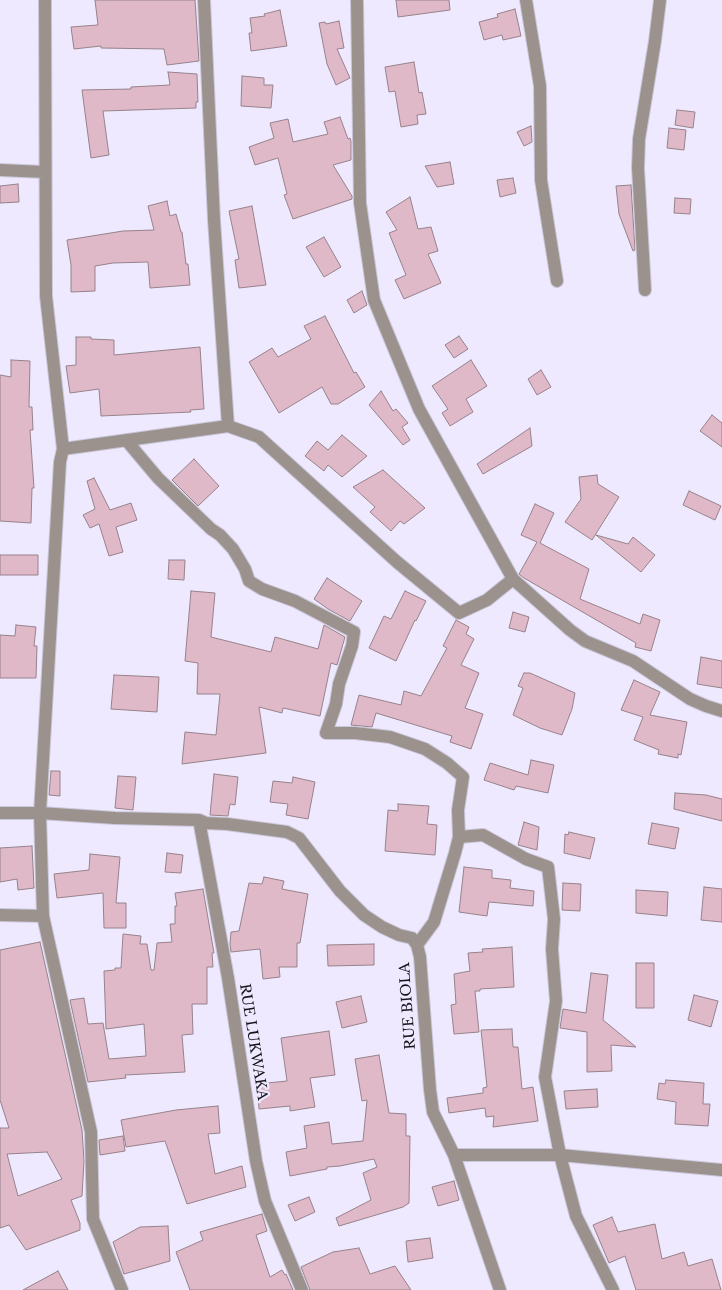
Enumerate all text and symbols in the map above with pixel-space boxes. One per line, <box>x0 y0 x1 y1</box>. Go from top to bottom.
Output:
street label: RUE BIOLA <box>397 962 419 1050</box>
street label: RUE LUKWAKA <box>235 982 271 1102</box>

